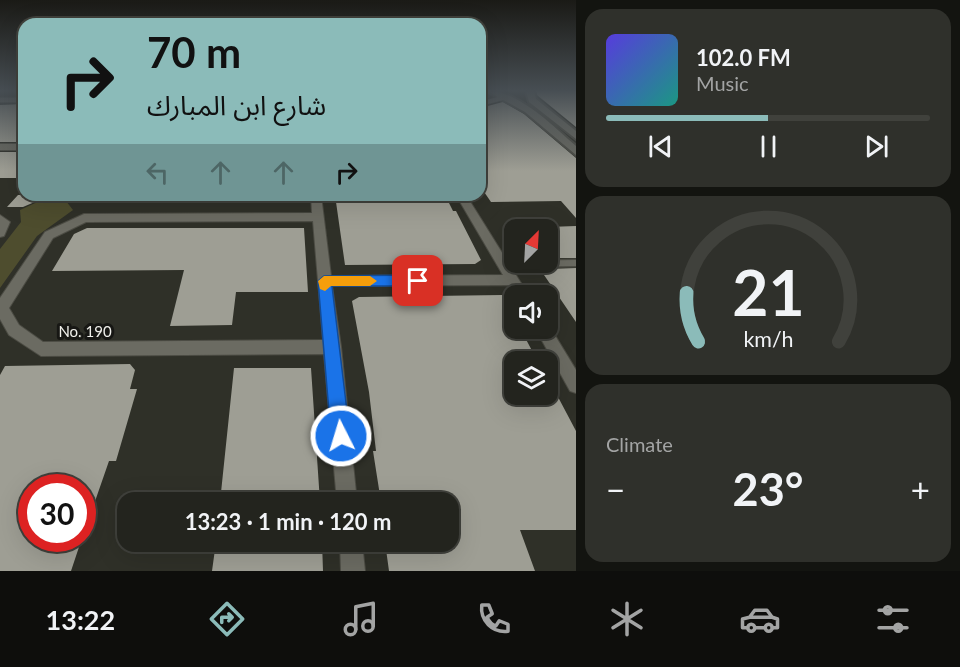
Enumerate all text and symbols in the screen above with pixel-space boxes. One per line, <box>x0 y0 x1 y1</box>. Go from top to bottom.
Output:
text: 70 m <box>147 27 241 77</box>
icon: right <box>48 42 126 120</box>
text: 102.0 FM <box>696 44 791 71</box>
text: Music <box>696 71 749 95</box>
text: شارع ابن المبارك <box>147 88 326 121</box>
icon: previous <box>644 130 677 163</box>
icon: pause <box>752 130 785 163</box>
icon: next <box>860 130 893 163</box>
icon: left <box>141 156 174 189</box>
icon: ahead <box>204 156 237 189</box>
icon: ahead <box>267 156 300 189</box>
icon: right <box>330 156 363 189</box>
north arrow <box>504 219 558 273</box>
map controls <box>504 219 558 405</box>
pin <box>392 255 443 306</box>
text: 21 <box>732 255 804 330</box>
icon: arrive <box>401 264 434 297</box>
button: sound <box>504 285 558 339</box>
street label: No. 190 <box>58 322 112 340</box>
text: km/h <box>743 327 793 353</box>
button: layers <box>504 351 558 405</box>
position arrow <box>309 404 373 468</box>
text: Climate <box>606 432 673 456</box>
text: 23° <box>733 462 803 516</box>
text: − <box>606 469 625 509</box>
text: + <box>911 469 930 509</box>
speed limit sign: 30 <box>18 474 96 552</box>
text: 13:23 · 1 min · 120 m <box>185 508 391 535</box>
icon: directions <box>206 598 248 640</box>
icon: music <box>340 598 382 640</box>
icon: phone <box>473 598 515 640</box>
icon: climate <box>606 598 648 640</box>
icon: car <box>739 598 781 640</box>
icon: filters <box>872 598 914 640</box>
text: 13:22 <box>46 603 115 636</box>

